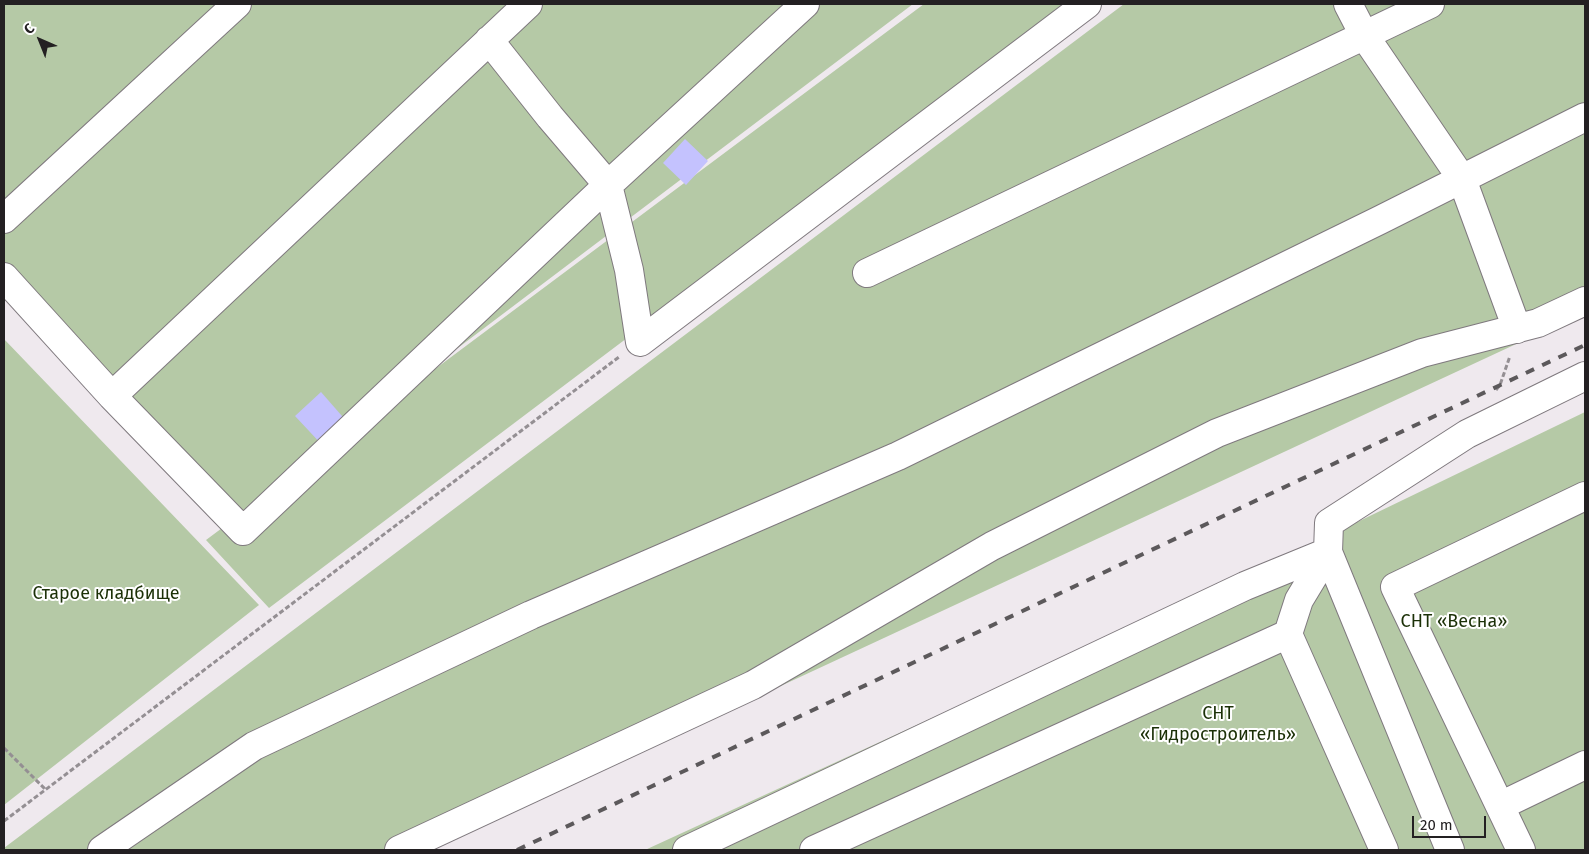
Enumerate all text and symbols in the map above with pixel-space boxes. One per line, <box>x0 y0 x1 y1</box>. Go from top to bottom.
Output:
north arrow <box>15 15 65 65</box>
text: С <box>20 20 38 38</box>
park label: Старое кладбище <box>33 583 179 605</box>
park label: СНТ «Весна» <box>1401 611 1507 633</box>
park label: СНТ «Гидростроитель» <box>1140 703 1296 746</box>
scale bar <box>1414 806 1488 838</box>
text: 20 m <box>1420 816 1453 834</box>

